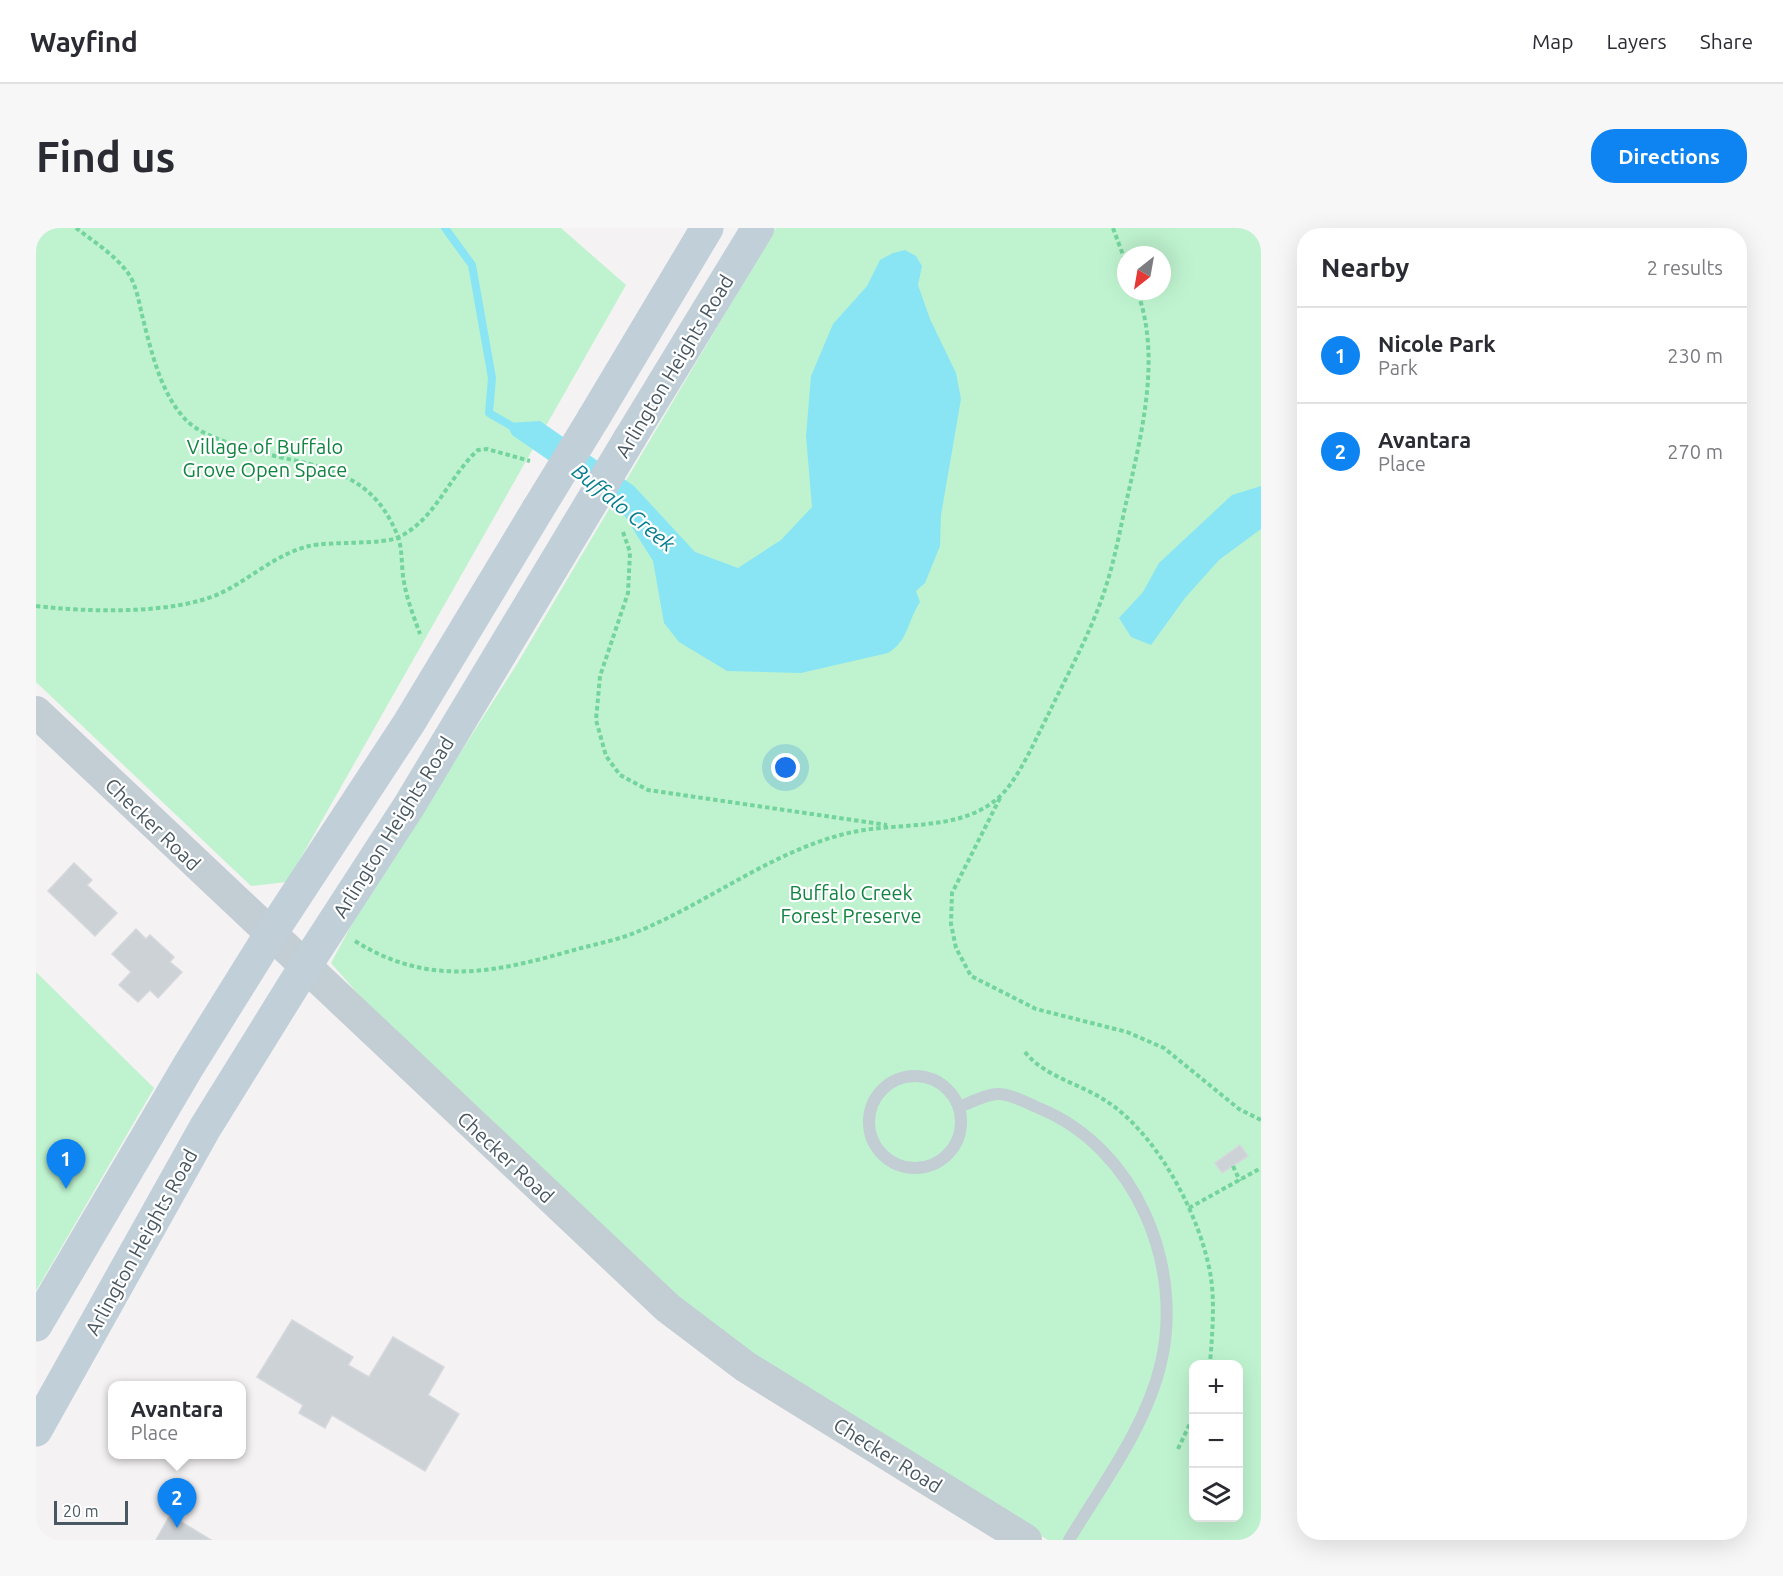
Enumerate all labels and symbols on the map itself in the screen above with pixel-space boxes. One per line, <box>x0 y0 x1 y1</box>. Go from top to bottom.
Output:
north arrow <box>1117 246 1171 300</box>
street label: Arlington Heights Road <box>610 270 738 462</box>
park label: Village of Buffalo Grove Open Space <box>183 435 347 481</box>
water label: Buffalo Creek <box>568 458 680 556</box>
street label: Arlington Heights Road <box>328 732 458 922</box>
your location <box>771 753 800 782</box>
street label: Checker Road <box>101 773 205 875</box>
park label: Buffalo Creek Forest Preserve <box>781 881 921 927</box>
street label: Checker Road <box>453 1107 559 1207</box>
pin: 1 <box>46 1140 86 1189</box>
street label: Arlington Heights Road <box>80 1145 202 1339</box>
street label: Checker Road <box>830 1413 946 1497</box>
pin: 2 <box>158 1478 196 1528</box>
scale bar <box>54 1498 128 1526</box>

